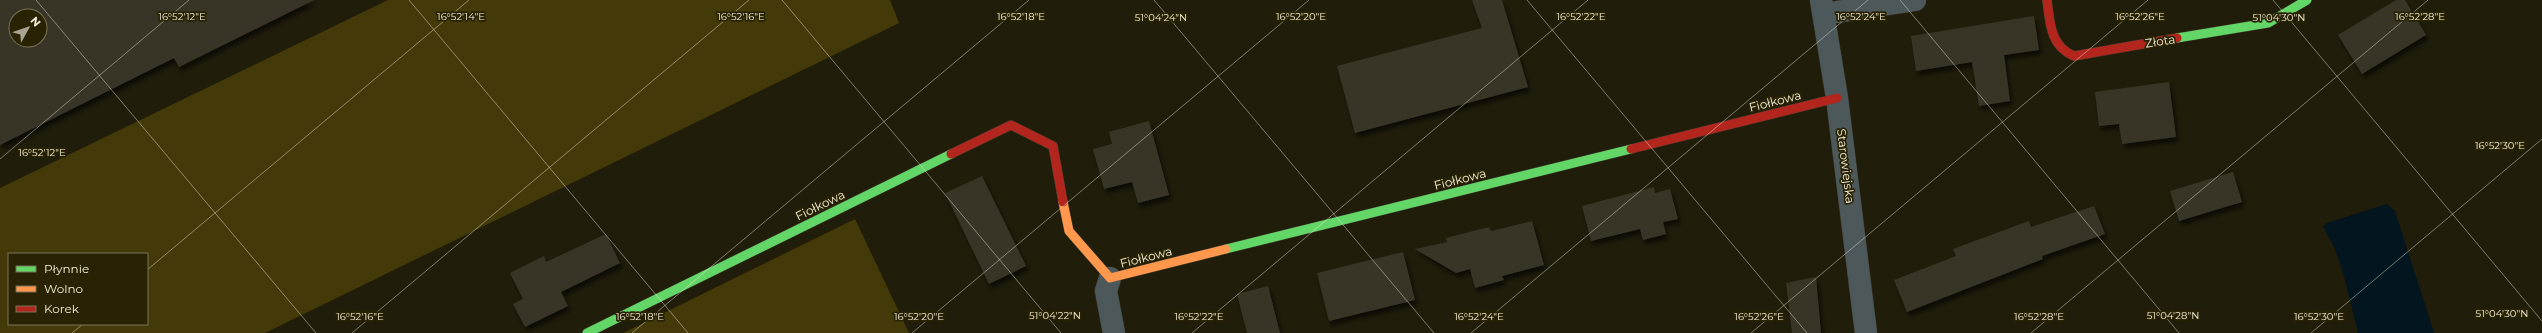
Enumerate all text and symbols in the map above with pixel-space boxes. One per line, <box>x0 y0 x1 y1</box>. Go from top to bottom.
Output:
north arrow <box>8 8 48 48</box>
text: 16°52'12"E <box>158 10 206 23</box>
text: 16°52'14"E <box>437 10 485 23</box>
text: 16°52'16"E <box>717 10 765 23</box>
text: 16°52'18"E <box>997 10 1045 23</box>
text: 16°52'20"E <box>1276 10 1326 23</box>
text: 16°52'22"E <box>1556 10 1606 23</box>
text: 16°52'24"E <box>1836 10 1886 23</box>
text: 16°52'26"E <box>2115 10 2165 23</box>
text: 16°52'28"E <box>2395 10 2445 23</box>
text: 51°04'24"N <box>1135 11 1187 24</box>
text: 51°04'30"N <box>2253 11 2305 24</box>
text: N <box>27 14 44 29</box>
street label: Złota <box>2144 31 2176 51</box>
street label: Fiołkowa <box>1747 87 1803 115</box>
street label: Starowiejska <box>1834 128 1858 204</box>
text: 16°52'30"E <box>2475 139 2525 152</box>
text: 16°52'12"E <box>18 146 66 159</box>
street label: Fiołkowa <box>1432 165 1488 193</box>
street label: Fiołkowa <box>793 187 847 223</box>
street label: Fiołkowa <box>1118 243 1174 271</box>
legend <box>8 253 148 325</box>
text: Płynnie <box>44 261 89 276</box>
text: Wolno <box>44 281 83 296</box>
text: Korek <box>44 301 80 316</box>
text: 51°04'30"N <box>2476 307 2528 320</box>
text: 51°04'22"N <box>1029 309 1081 322</box>
text: 51°04'28"N <box>2147 309 2199 322</box>
text: 16°52'16"E <box>336 310 384 323</box>
text: 16°52'18"E <box>616 310 664 323</box>
text: 16°52'20"E <box>894 310 944 323</box>
text: 16°52'22"E <box>1174 310 1224 323</box>
text: 16°52'24"E <box>1454 310 1504 323</box>
text: 16°52'26"E <box>1734 310 1784 323</box>
text: 16°52'28"E <box>2014 310 2064 323</box>
text: 16°52'30"E <box>2294 310 2344 323</box>

